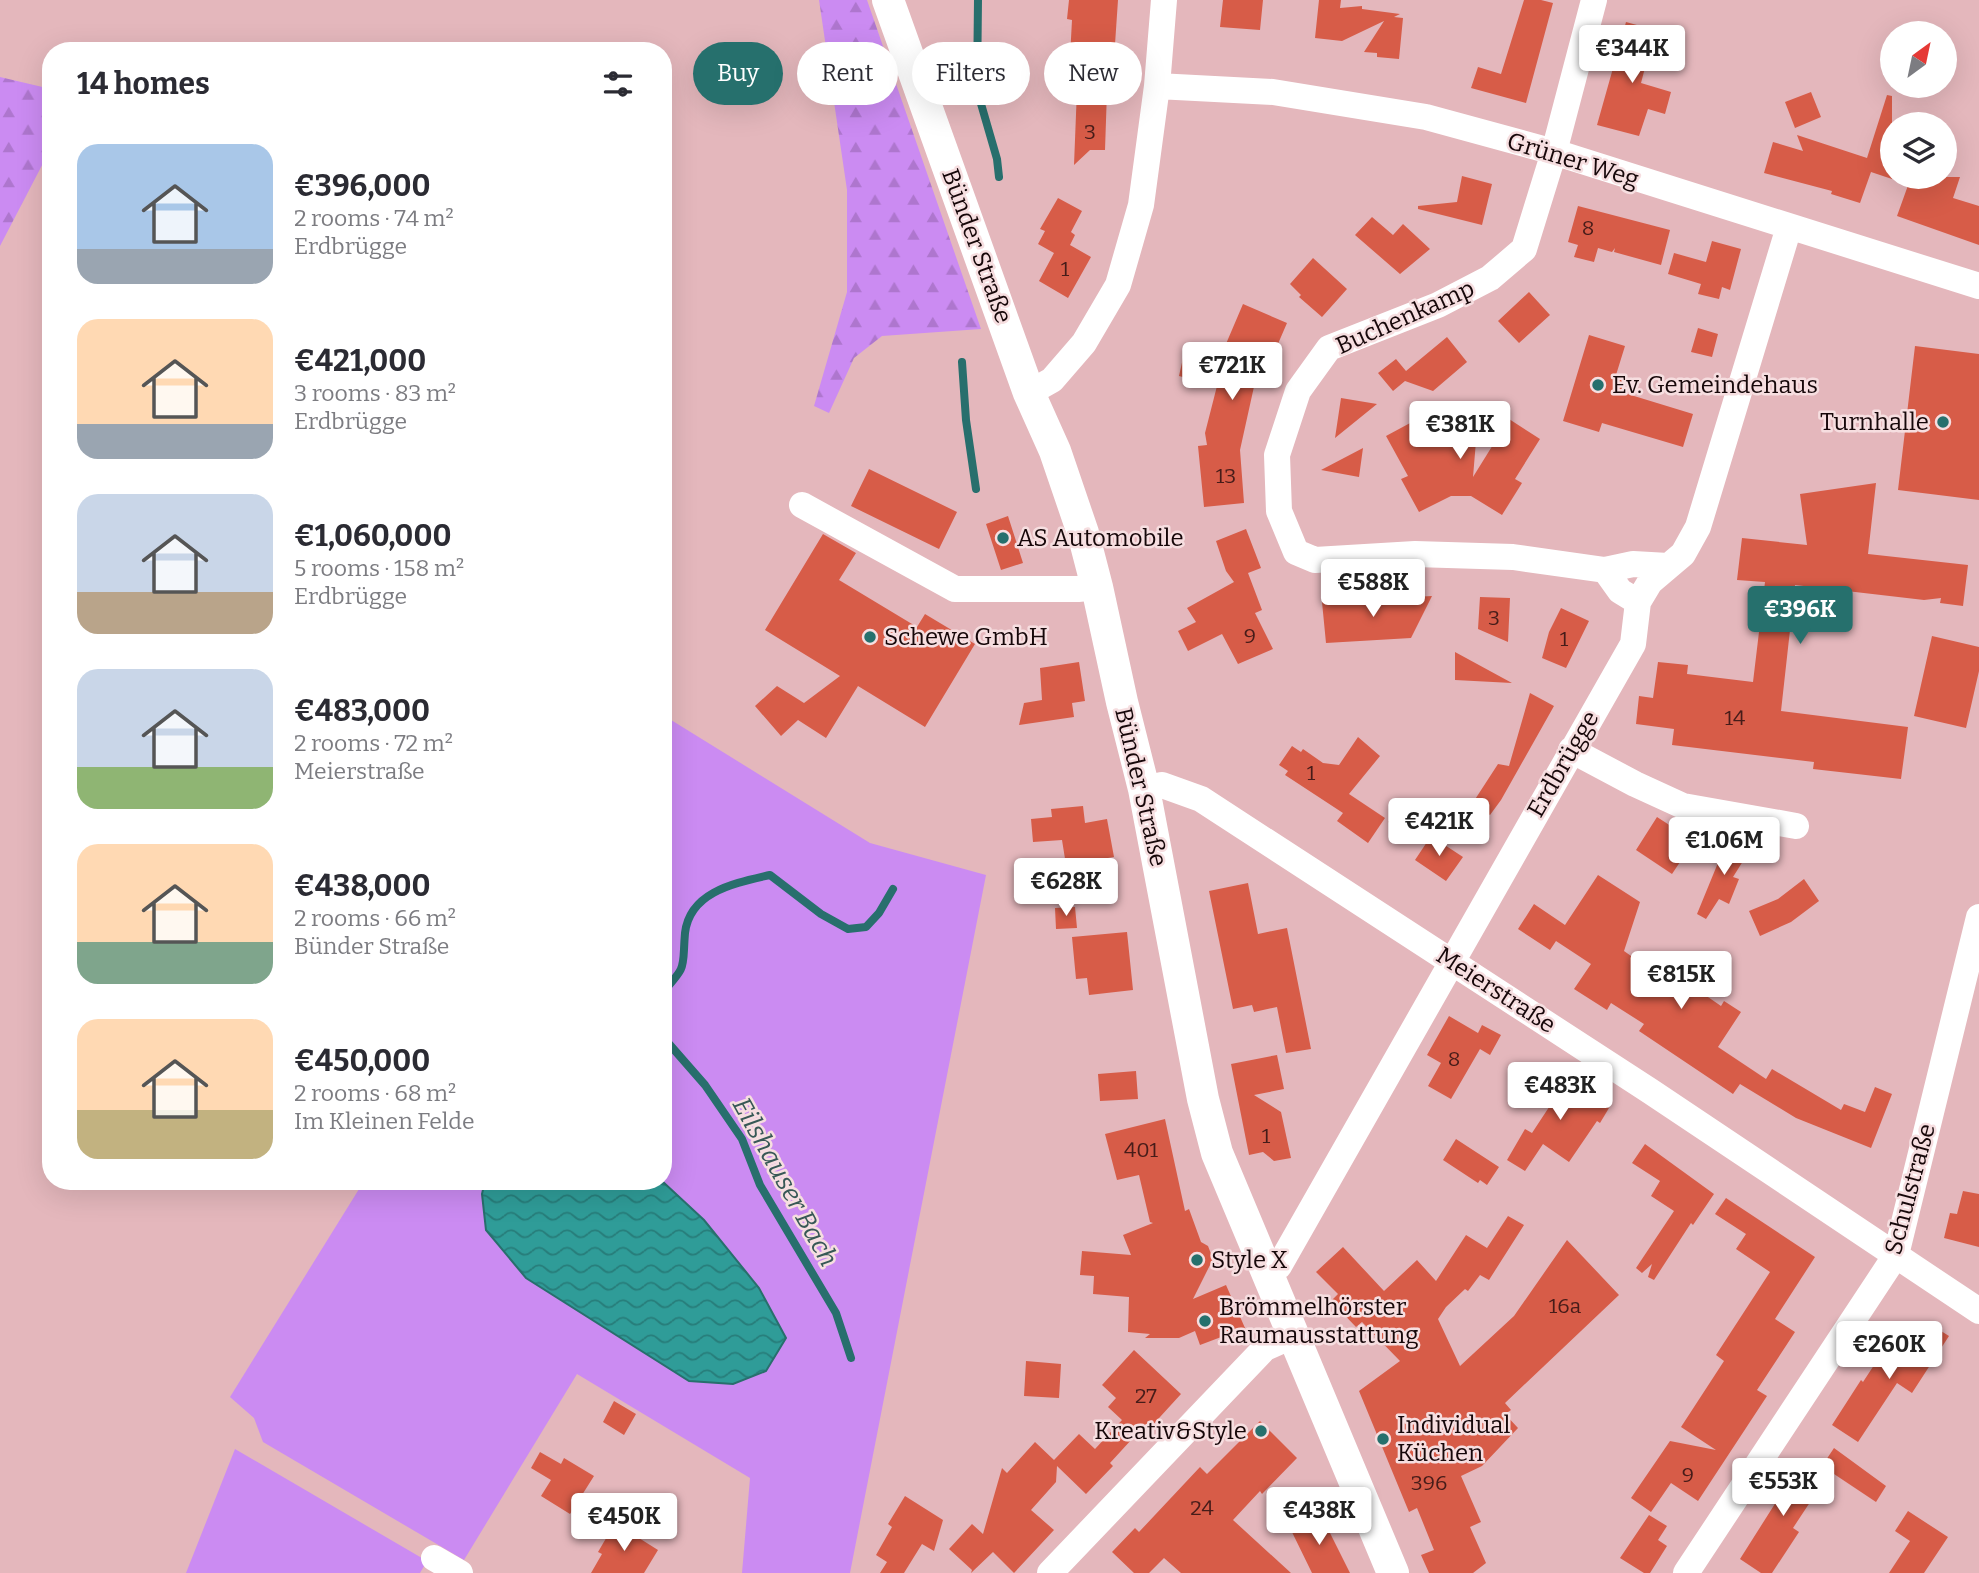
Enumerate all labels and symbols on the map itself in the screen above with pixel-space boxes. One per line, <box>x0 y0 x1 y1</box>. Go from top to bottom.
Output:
north arrow <box>1880 21 1956 98</box>
pin: €344K <box>1583 25 1681 85</box>
house number: 3 <box>1084 119 1096 145</box>
street label: Grüner Weg <box>1504 127 1642 193</box>
street label: Bünder Straße <box>936 165 1018 327</box>
house number: 8 <box>1582 215 1594 241</box>
house number: 1 <box>1061 256 1070 282</box>
street label: Buchenkamp <box>1332 274 1478 360</box>
pin: €721K <box>1183 342 1281 402</box>
place label: Ev. Gemeindehaus <box>1612 371 1818 399</box>
marker: Ev. Gemeindehaus <box>1590 377 1606 393</box>
pin: €381K <box>1411 402 1509 461</box>
place label: Turnhalle <box>1820 408 1929 436</box>
marker: Turnhalle <box>1935 414 1951 430</box>
house number: 13 <box>1216 463 1236 489</box>
place label: AS Automobile <box>1017 524 1184 552</box>
marker: AS Automobile <box>995 530 1011 546</box>
pin: €588K <box>1324 560 1422 619</box>
pin: €396K <box>1751 586 1849 646</box>
house number: 3 <box>1488 605 1500 631</box>
place label: Schewe GmbH <box>884 623 1048 651</box>
house number: 9 <box>1244 623 1256 649</box>
house number: 1 <box>1560 626 1569 652</box>
marker: Schewe GmbH <box>862 629 878 645</box>
street label: Bünder Straße <box>1109 705 1173 869</box>
house number: 14 <box>1725 705 1745 731</box>
street label: Erdbrügge <box>1521 706 1605 822</box>
house number: 1 <box>1307 760 1316 786</box>
pin: €421K <box>1390 798 1488 858</box>
pin: €1.06M <box>1667 818 1781 877</box>
pin: €628K <box>1017 858 1115 918</box>
street label: Meierstraße <box>1431 941 1561 1039</box>
pin: €815K <box>1632 951 1730 1011</box>
house number: 8 <box>1448 1046 1460 1072</box>
pin: €483K <box>1511 1062 1609 1122</box>
water label: Eilshauser Bach <box>726 1092 844 1272</box>
street label: Schulstraße <box>1879 1121 1941 1257</box>
house number: 1 <box>1262 1123 1271 1149</box>
house number: 401 <box>1124 1137 1159 1163</box>
place label: Style X <box>1211 1246 1288 1274</box>
marker: Style X <box>1189 1252 1205 1268</box>
place label: Brömmelhörster Raumausstattung <box>1219 1293 1419 1349</box>
house number: 16a <box>1549 1293 1582 1319</box>
marker: Brömmelhörster Raumausstattung <box>1197 1313 1213 1329</box>
pin: €260K <box>1840 1322 1938 1381</box>
house number: 27 <box>1135 1383 1157 1409</box>
place label: Individual Küchen <box>1397 1411 1510 1467</box>
place label: Kreativ&Style <box>1094 1417 1247 1445</box>
marker: Kreativ&Style <box>1253 1423 1269 1439</box>
marker: Individual Küchen <box>1375 1431 1391 1447</box>
pin: €553K <box>1734 1458 1832 1518</box>
house number: 9 <box>1682 1462 1694 1488</box>
house number: 396 <box>1411 1470 1447 1496</box>
pin: €438K <box>1270 1488 1368 1547</box>
pin: €450K <box>575 1494 673 1553</box>
house number: 24 <box>1190 1495 1214 1521</box>

